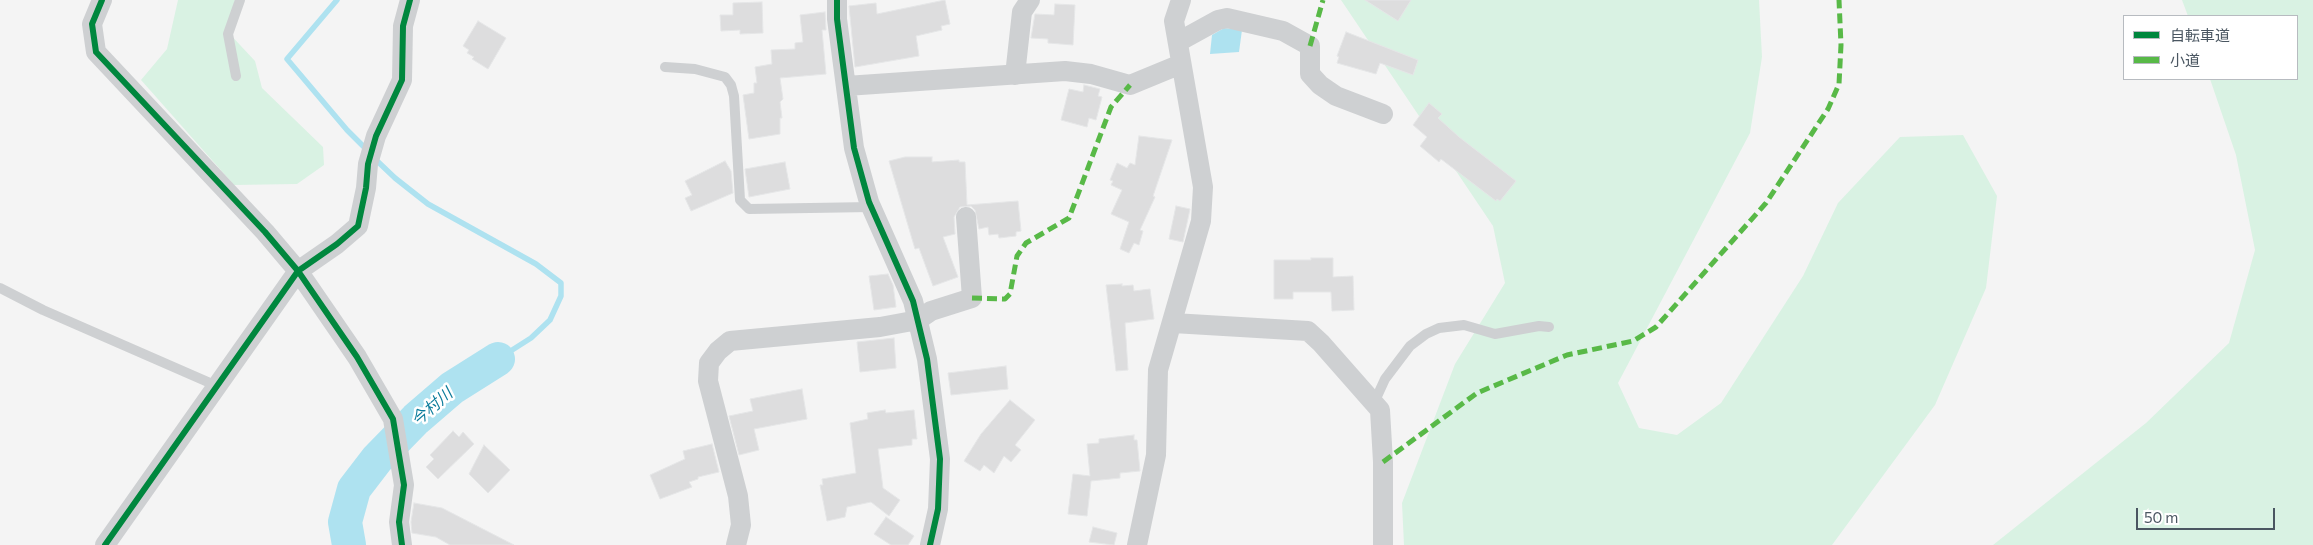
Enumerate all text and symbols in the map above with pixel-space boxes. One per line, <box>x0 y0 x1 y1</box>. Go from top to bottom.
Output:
legend <box>2123 15 2298 80</box>
text: 自転車道 <box>2170 26 2230 44</box>
text: 小道 <box>2170 51 2200 69</box>
water label: 今村川 <box>408 384 456 430</box>
scale bar <box>2138 498 2277 530</box>
text: 50 m <box>2144 508 2178 526</box>

